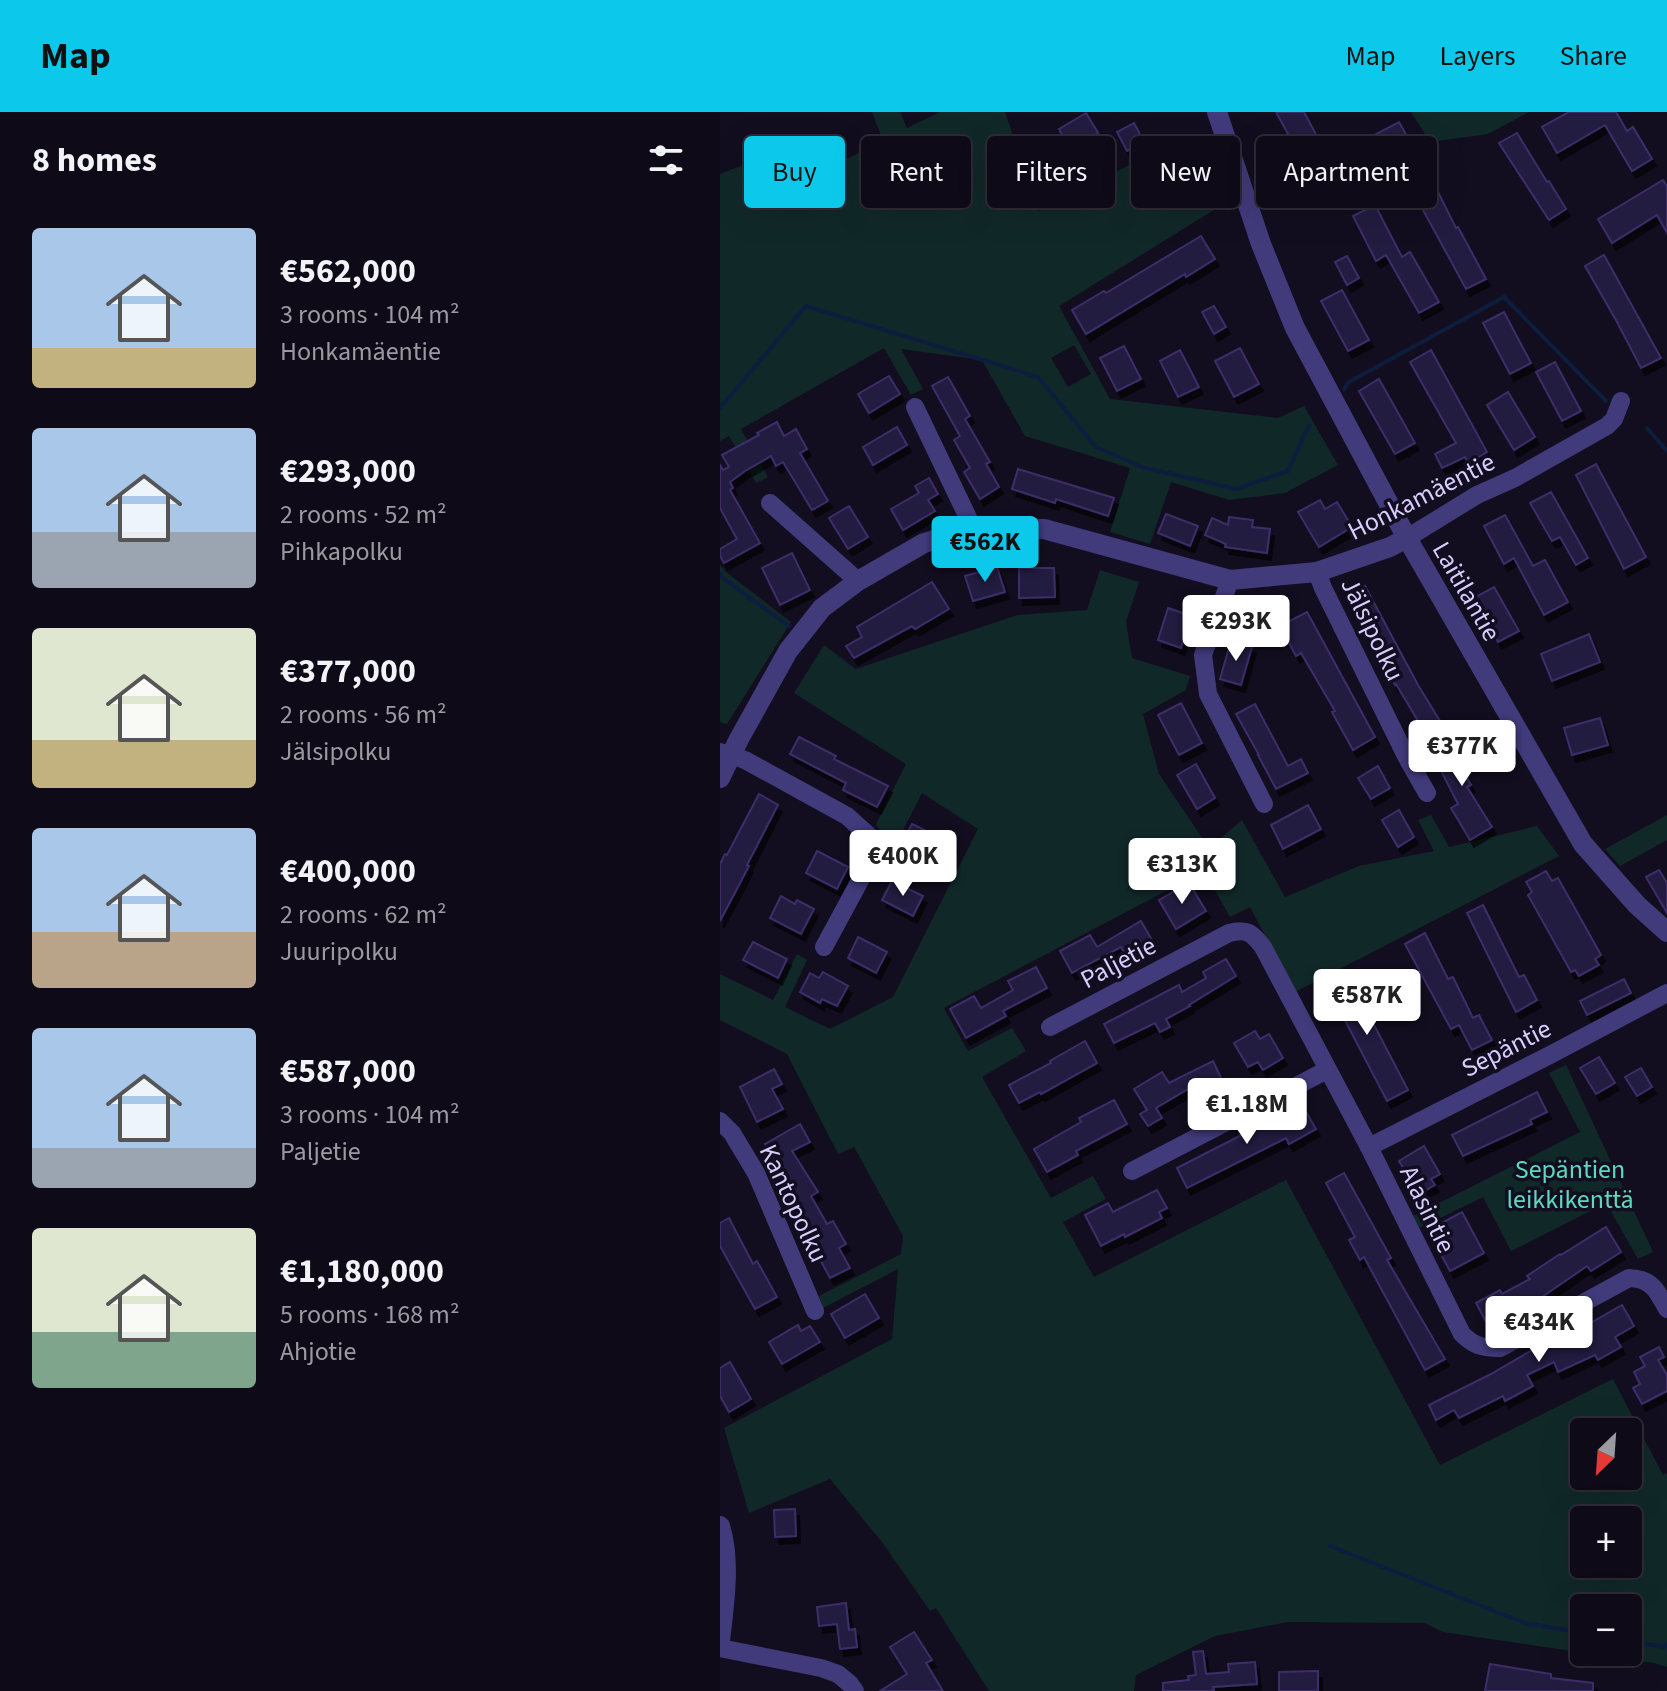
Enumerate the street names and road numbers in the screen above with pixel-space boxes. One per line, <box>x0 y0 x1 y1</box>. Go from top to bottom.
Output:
street label: Honkamäentie <box>1341 443 1501 549</box>
street label: Laitilantie <box>1423 535 1510 648</box>
street label: Jälsipolku <box>1332 571 1414 687</box>
street label: Paljetie <box>1074 927 1163 998</box>
street label: Sepäntie <box>1455 1010 1558 1087</box>
street label: Kantopolku <box>750 1138 837 1268</box>
street label: Alasintie <box>1390 1159 1465 1259</box>

